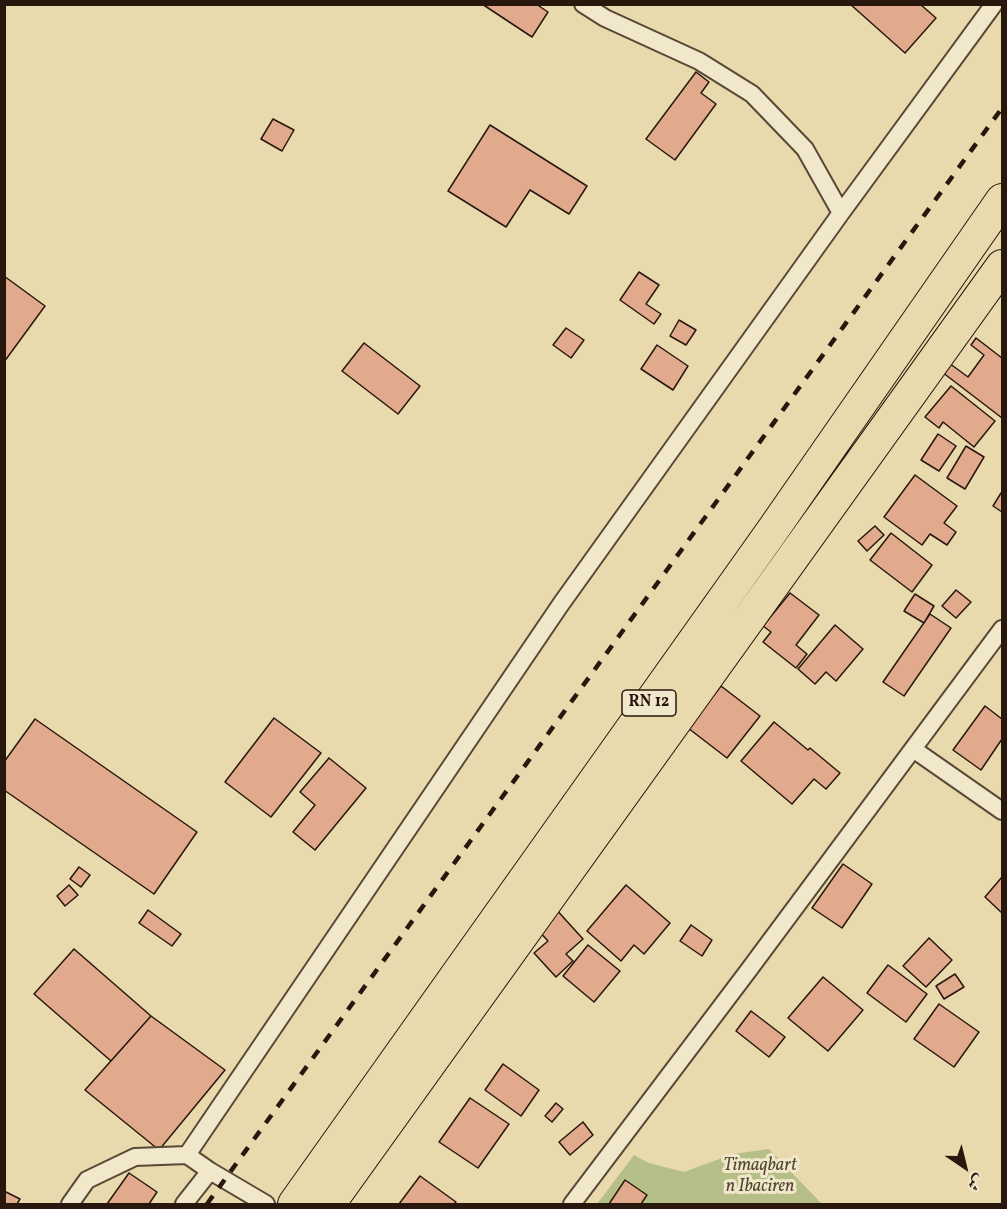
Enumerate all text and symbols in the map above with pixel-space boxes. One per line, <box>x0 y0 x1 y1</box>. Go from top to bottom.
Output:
road number: RN 12 <box>622 690 676 716</box>
north arrow <box>935 1137 995 1197</box>
park label: Timaqbart n Ibaciren <box>723 1156 797 1198</box>
text: ش <box>963 1168 988 1195</box>

